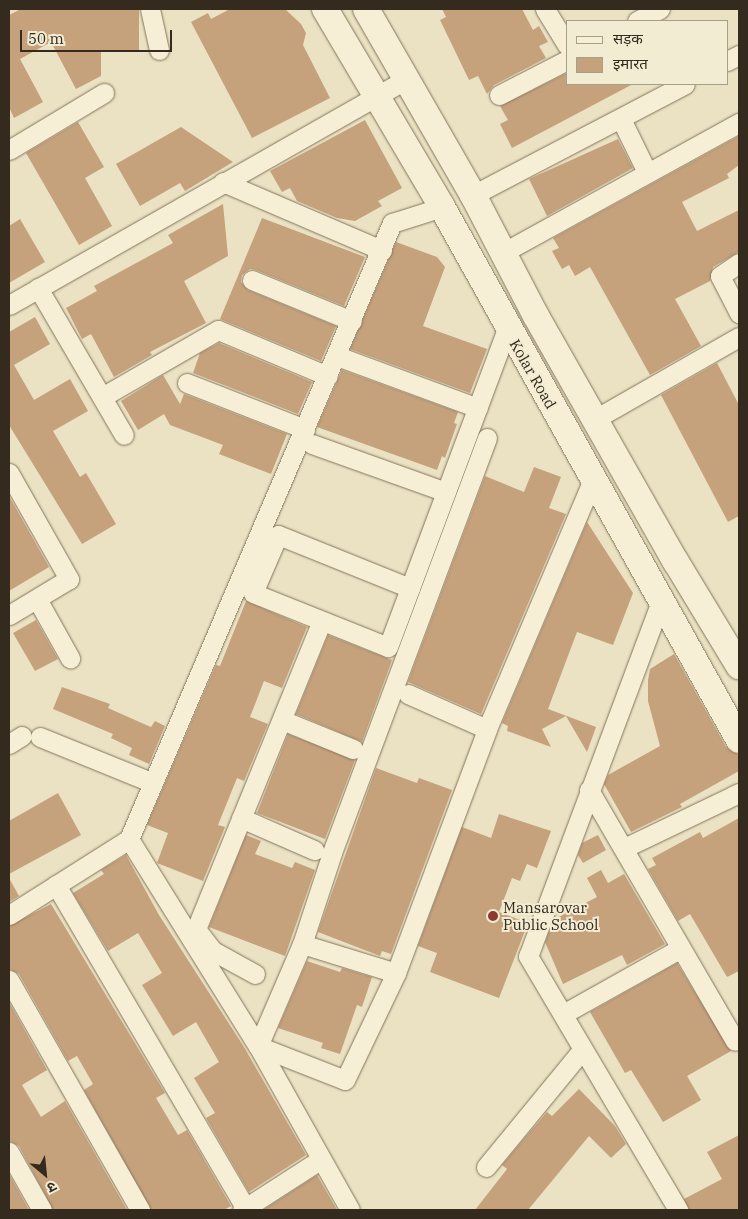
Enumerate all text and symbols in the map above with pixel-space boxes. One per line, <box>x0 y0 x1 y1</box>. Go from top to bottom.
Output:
scale bar <box>22 20 175 52</box>
legend <box>566 20 728 85</box>
text: 50 m <box>28 29 64 48</box>
text: सड़क <box>613 29 643 48</box>
text: इमारत <box>613 54 648 73</box>
street label: Kolar Road <box>506 336 560 412</box>
place label: Mansarovar Public School <box>503 898 599 933</box>
marker: Mansarovar Public School <box>487 910 499 922</box>
north arrow <box>20 1149 70 1199</box>
text: उ <box>44 1177 60 1197</box>

